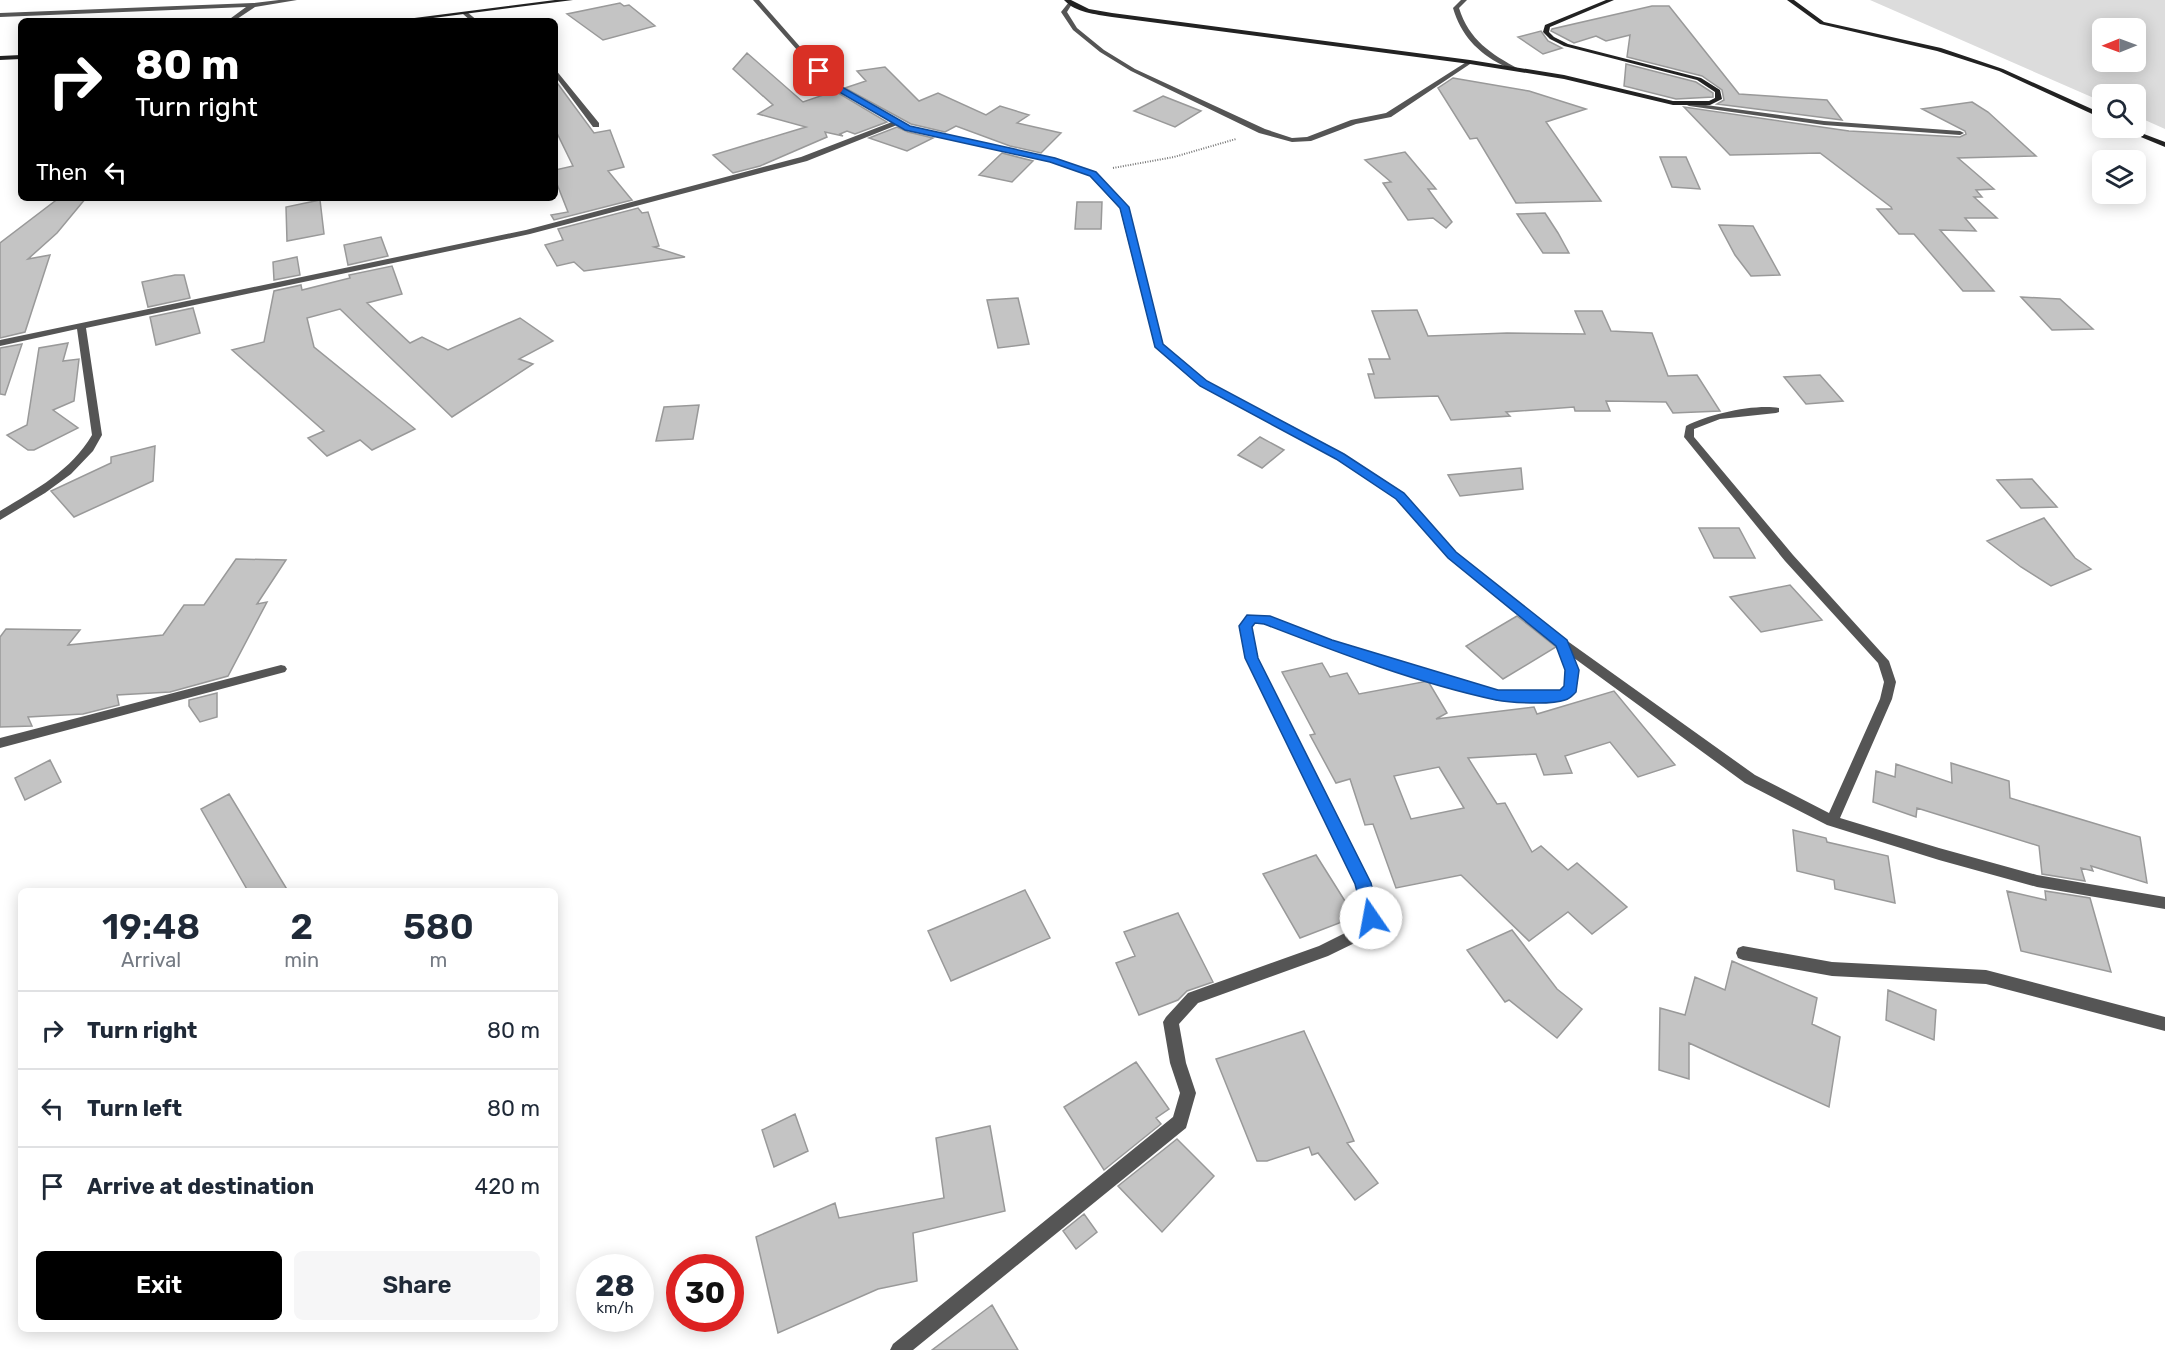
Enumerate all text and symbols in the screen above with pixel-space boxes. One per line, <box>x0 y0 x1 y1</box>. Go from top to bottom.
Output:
north arrow <box>2092 18 2146 72</box>
map controls <box>2092 18 2146 204</box>
text: 80 m <box>135 40 239 90</box>
icon: right <box>36 42 114 120</box>
pin <box>793 45 844 96</box>
icon: arrive <box>802 54 835 87</box>
button: search <box>2092 84 2146 138</box>
text: Turn right <box>135 91 258 123</box>
button: layers <box>2092 150 2146 204</box>
icon: left <box>99 156 132 189</box>
text: Then <box>36 159 87 186</box>
position arrow <box>1339 886 1403 950</box>
text: 19:48 <box>102 905 200 948</box>
text: 2 <box>290 905 313 948</box>
text: 580 <box>403 905 474 948</box>
text: Arrival <box>121 948 181 972</box>
text: min <box>284 948 319 972</box>
text: m <box>430 948 447 972</box>
icon: right <box>36 1014 69 1047</box>
text: Turn right <box>87 1017 197 1044</box>
text: 80 m <box>487 1017 540 1044</box>
icon: left <box>36 1092 69 1125</box>
text: Turn left <box>87 1095 182 1122</box>
text: 80 m <box>487 1095 540 1122</box>
icon: arrive <box>36 1170 69 1203</box>
text: Arrive at destination <box>87 1173 314 1200</box>
text: 420 m <box>475 1173 540 1200</box>
button: Exit <box>36 1251 282 1320</box>
button: Share <box>294 1251 540 1320</box>
speed limit sign: 30 <box>666 1254 744 1332</box>
text: 28 <box>595 1268 635 1304</box>
text: km/h <box>596 1299 634 1317</box>

